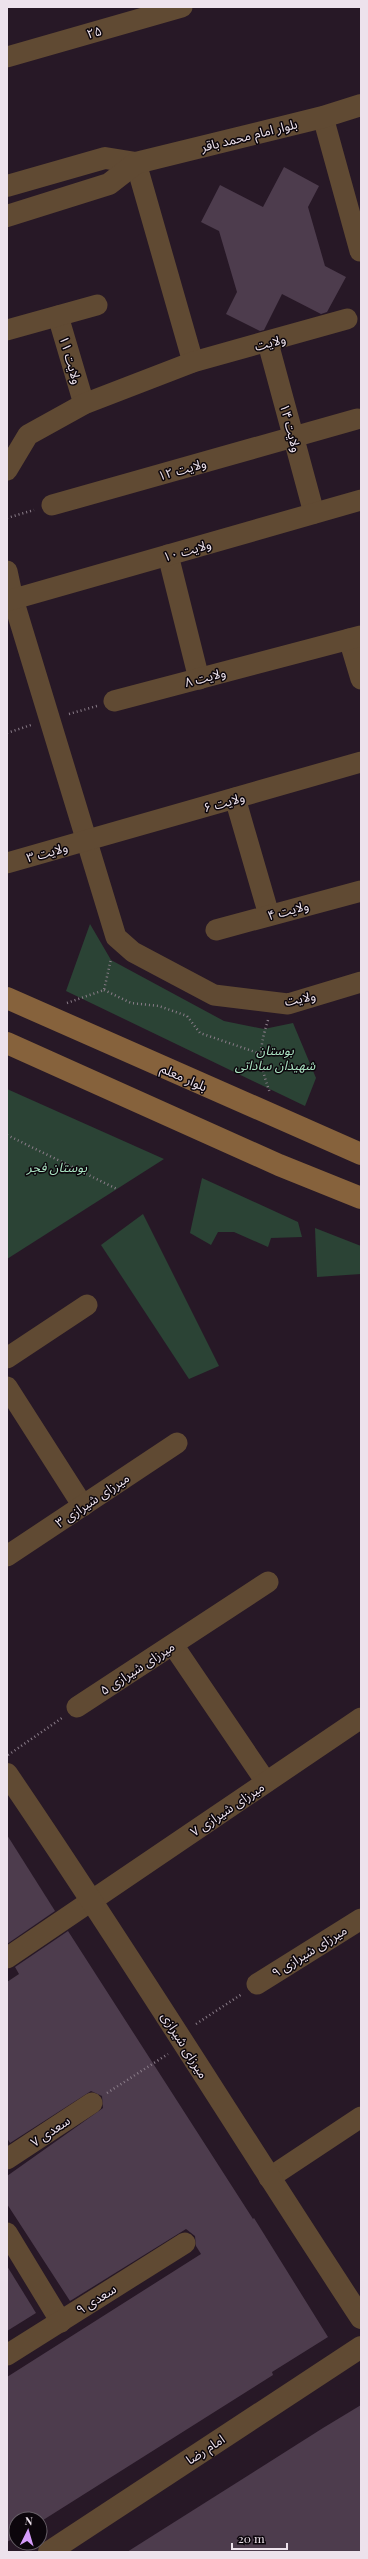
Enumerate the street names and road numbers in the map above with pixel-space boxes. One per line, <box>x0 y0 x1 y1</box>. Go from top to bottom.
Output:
street label: ۲۵ <box>84 21 103 42</box>
street label: بلوار امام محمد باقر <box>198 114 299 157</box>
street label: ولایت <box>252 329 287 354</box>
street label: ولایت ۱۱ <box>56 334 87 386</box>
street label: ولایت ۱۴ <box>277 402 306 454</box>
street label: ولایت ۱۲ <box>156 453 208 484</box>
street label: ولایت ۱۰ <box>161 534 213 565</box>
street label: ولایت ۸ <box>182 663 228 690</box>
street label: ولایت ۶ <box>201 787 247 816</box>
street label: ولایت ۳ <box>24 837 70 866</box>
street label: ولایت ۴ <box>265 896 311 923</box>
street label: ولایت <box>283 986 317 1009</box>
street label: بلوار معلم <box>157 1059 210 1097</box>
street label: میرزای شیرازی ۳ <box>51 1468 133 1531</box>
street label: میرزای شیرازی ۵ <box>96 1637 178 1699</box>
street label: میرزای شیرازی ۷ <box>186 1777 268 1840</box>
street label: میرزای شیرازی ۹ <box>268 1921 350 1981</box>
street label: میرزای شیرازی <box>157 2008 213 2082</box>
street label: سعدی ۷ <box>27 2111 73 2151</box>
street label: سعدی ۹ <box>72 2280 120 2318</box>
street label: امام رضا <box>182 2430 229 2469</box>

